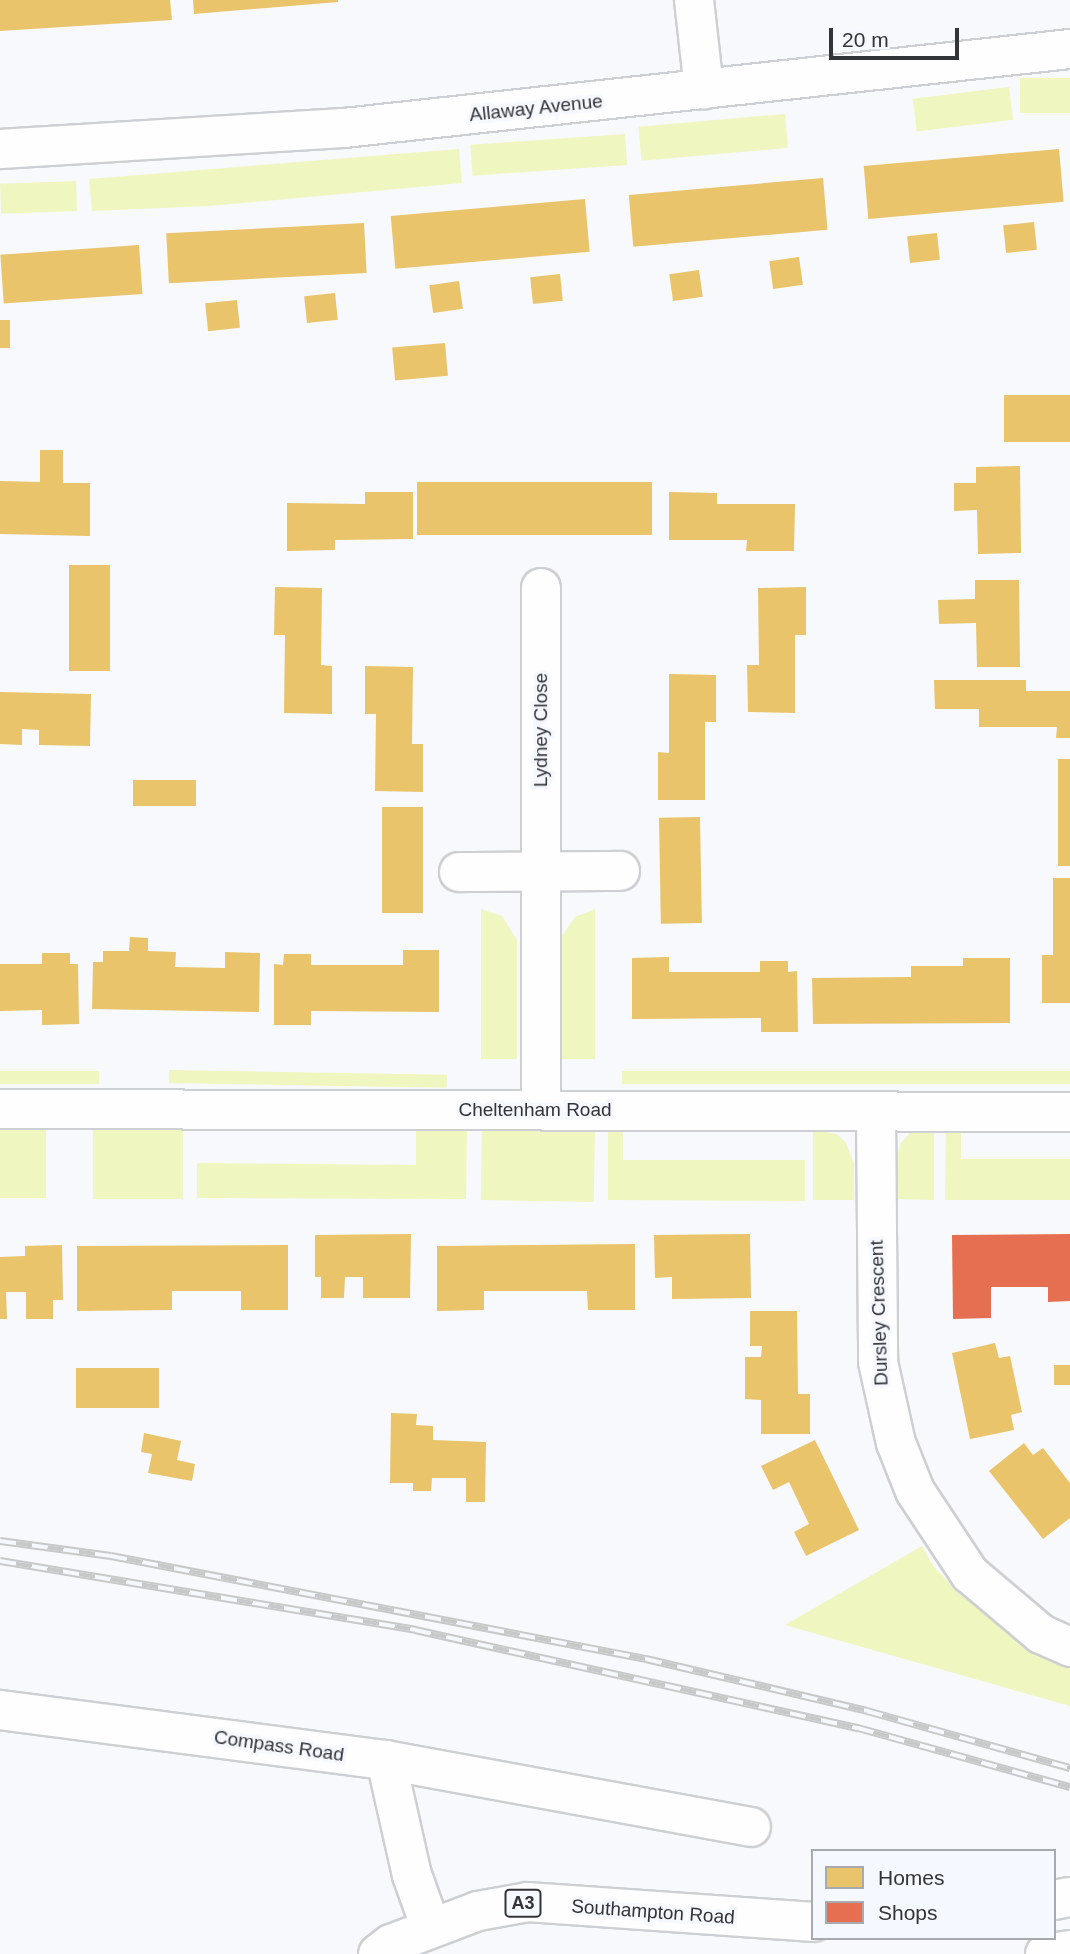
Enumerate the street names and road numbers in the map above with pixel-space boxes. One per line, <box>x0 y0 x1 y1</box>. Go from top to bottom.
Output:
street label: Allaway Avenue <box>468 90 604 126</box>
street label: Lydney Close <box>530 673 552 787</box>
street label: Cheltenham Road <box>458 1099 612 1121</box>
street label: Dursley Crescent <box>865 1240 893 1386</box>
street label: Compass Road <box>213 1726 345 1766</box>
road number: A3 <box>504 1888 542 1917</box>
street label: Southampton Road <box>571 1895 735 1929</box>

